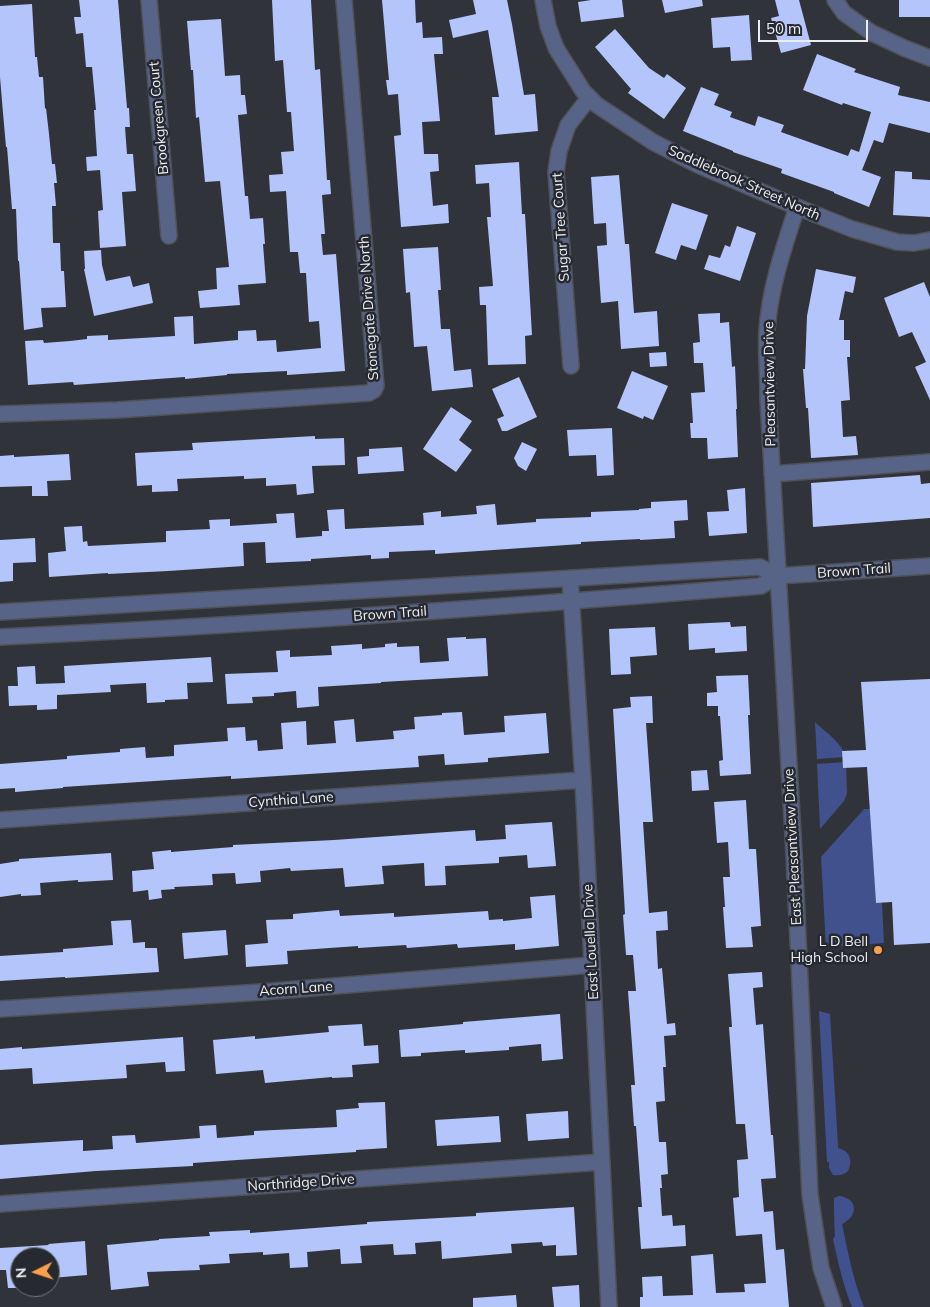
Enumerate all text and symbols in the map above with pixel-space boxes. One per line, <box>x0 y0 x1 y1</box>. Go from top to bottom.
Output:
scale bar <box>760 10 870 42</box>
text: 50 m <box>766 19 801 38</box>
street label: Brookgreen Court <box>146 61 172 175</box>
street label: Saddlebrook Street North <box>665 142 823 224</box>
street label: Sugar Tree Court <box>549 172 573 282</box>
street label: Stonegate Drive North <box>356 235 382 381</box>
street label: Pleasantview Drive <box>761 321 779 447</box>
street label: Brown Trail <box>817 560 891 582</box>
street label: Brown Trail <box>353 603 427 625</box>
street label: East Pleasantview Drive <box>781 768 805 926</box>
street label: Cynthia Lane <box>248 789 334 811</box>
street label: East Louella Drive <box>580 884 602 1000</box>
place label: L D Bell High School <box>790 934 868 966</box>
marker: L D Bell High School <box>872 944 884 956</box>
street label: Acorn Lane <box>259 978 333 1000</box>
street label: Northridge Drive <box>247 1171 355 1195</box>
north arrow <box>10 1247 60 1297</box>
text: N <box>12 1267 30 1279</box>

